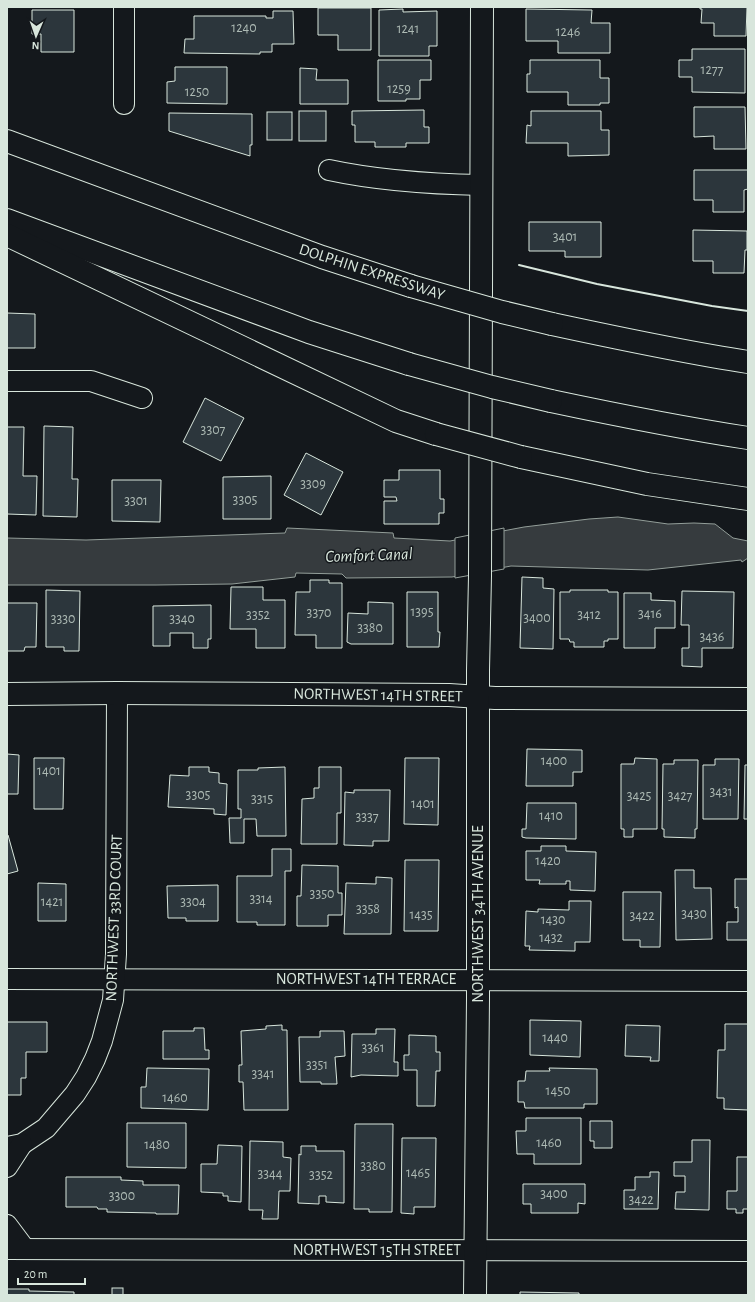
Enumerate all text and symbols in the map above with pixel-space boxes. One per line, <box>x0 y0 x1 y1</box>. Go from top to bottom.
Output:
north arrow <box>16 16 56 56</box>
house number: 1240 <box>231 21 257 35</box>
house number: 1241 <box>397 22 419 36</box>
house number: 1246 <box>556 25 580 39</box>
text: N <box>32 40 40 51</box>
house number: 1277 <box>701 63 724 77</box>
house number: 1259 <box>387 82 411 96</box>
house number: 1250 <box>185 85 209 99</box>
house number: 3401 <box>553 230 577 244</box>
street label: DOLPHIN EXPRESSWAY <box>297 241 447 303</box>
house number: 3307 <box>201 423 226 437</box>
house number: 3309 <box>300 477 326 491</box>
house number: 3305 <box>233 493 258 507</box>
house number: 3301 <box>124 494 148 508</box>
water label: Comfort Canal <box>325 545 413 565</box>
house number: 1395 <box>410 605 434 619</box>
house number: 3370 <box>307 606 331 620</box>
house number: 3416 <box>638 607 662 621</box>
house number: 3352 <box>246 608 270 622</box>
house number: 3412 <box>577 608 601 622</box>
house number: 3400 <box>523 611 551 625</box>
house number: 3330 <box>51 612 75 626</box>
house number: 3340 <box>169 612 195 626</box>
house number: 3380 <box>357 621 383 635</box>
house number: 3436 <box>700 630 724 644</box>
street label: NORTHWEST 14TH STREET <box>293 686 463 704</box>
house number: 1400 <box>541 754 567 768</box>
house number: 1401 <box>37 764 61 778</box>
house number: 3431 <box>709 785 733 799</box>
house number: 3305 <box>186 788 211 802</box>
house number: 3425 <box>627 789 652 803</box>
house number: 3427 <box>668 789 693 803</box>
house number: 3315 <box>251 792 273 806</box>
house number: 1401 <box>411 797 435 811</box>
house number: 1410 <box>539 809 563 823</box>
house number: 3337 <box>355 810 379 824</box>
street label: NORTHWEST 34TH AVENUE <box>470 825 486 1003</box>
street label: NORTHWEST 33RD COURT <box>103 834 125 1002</box>
house number: 1420 <box>535 854 561 868</box>
house number: 3350 <box>310 887 334 901</box>
house number: 3314 <box>249 892 273 906</box>
house number: 1421 <box>41 895 63 909</box>
house number: 3304 <box>180 895 206 909</box>
house number: 3358 <box>356 902 380 916</box>
house number: 3430 <box>681 907 707 921</box>
house number: 1435 <box>409 908 433 922</box>
house number: 3422 <box>629 909 655 923</box>
house number: 1430 <box>541 913 565 927</box>
house number: 1432 <box>539 931 563 945</box>
street label: NORTHWEST 14TH TERRACE <box>276 971 456 987</box>
house number: 1440 <box>542 1031 568 1045</box>
house number: 3361 <box>362 1041 384 1055</box>
house number: 3351 <box>306 1058 328 1072</box>
house number: 3341 <box>251 1067 275 1081</box>
house number: 1450 <box>546 1084 570 1098</box>
house number: 1460 <box>162 1091 188 1105</box>
house number: 1460 <box>536 1136 562 1150</box>
house number: 1480 <box>144 1138 170 1152</box>
house number: 3380 <box>360 1159 386 1173</box>
house number: 1465 <box>406 1166 430 1180</box>
house number: 3344 <box>257 1167 283 1181</box>
house number: 3352 <box>309 1168 333 1182</box>
house number: 3400 <box>540 1187 568 1201</box>
house number: 3300 <box>109 1189 135 1203</box>
house number: 3422 <box>628 1193 654 1207</box>
street label: NORTHWEST 15TH STREET <box>293 1242 461 1258</box>
scale bar <box>18 1260 85 1286</box>
text: 20 m <box>24 1268 47 1280</box>

